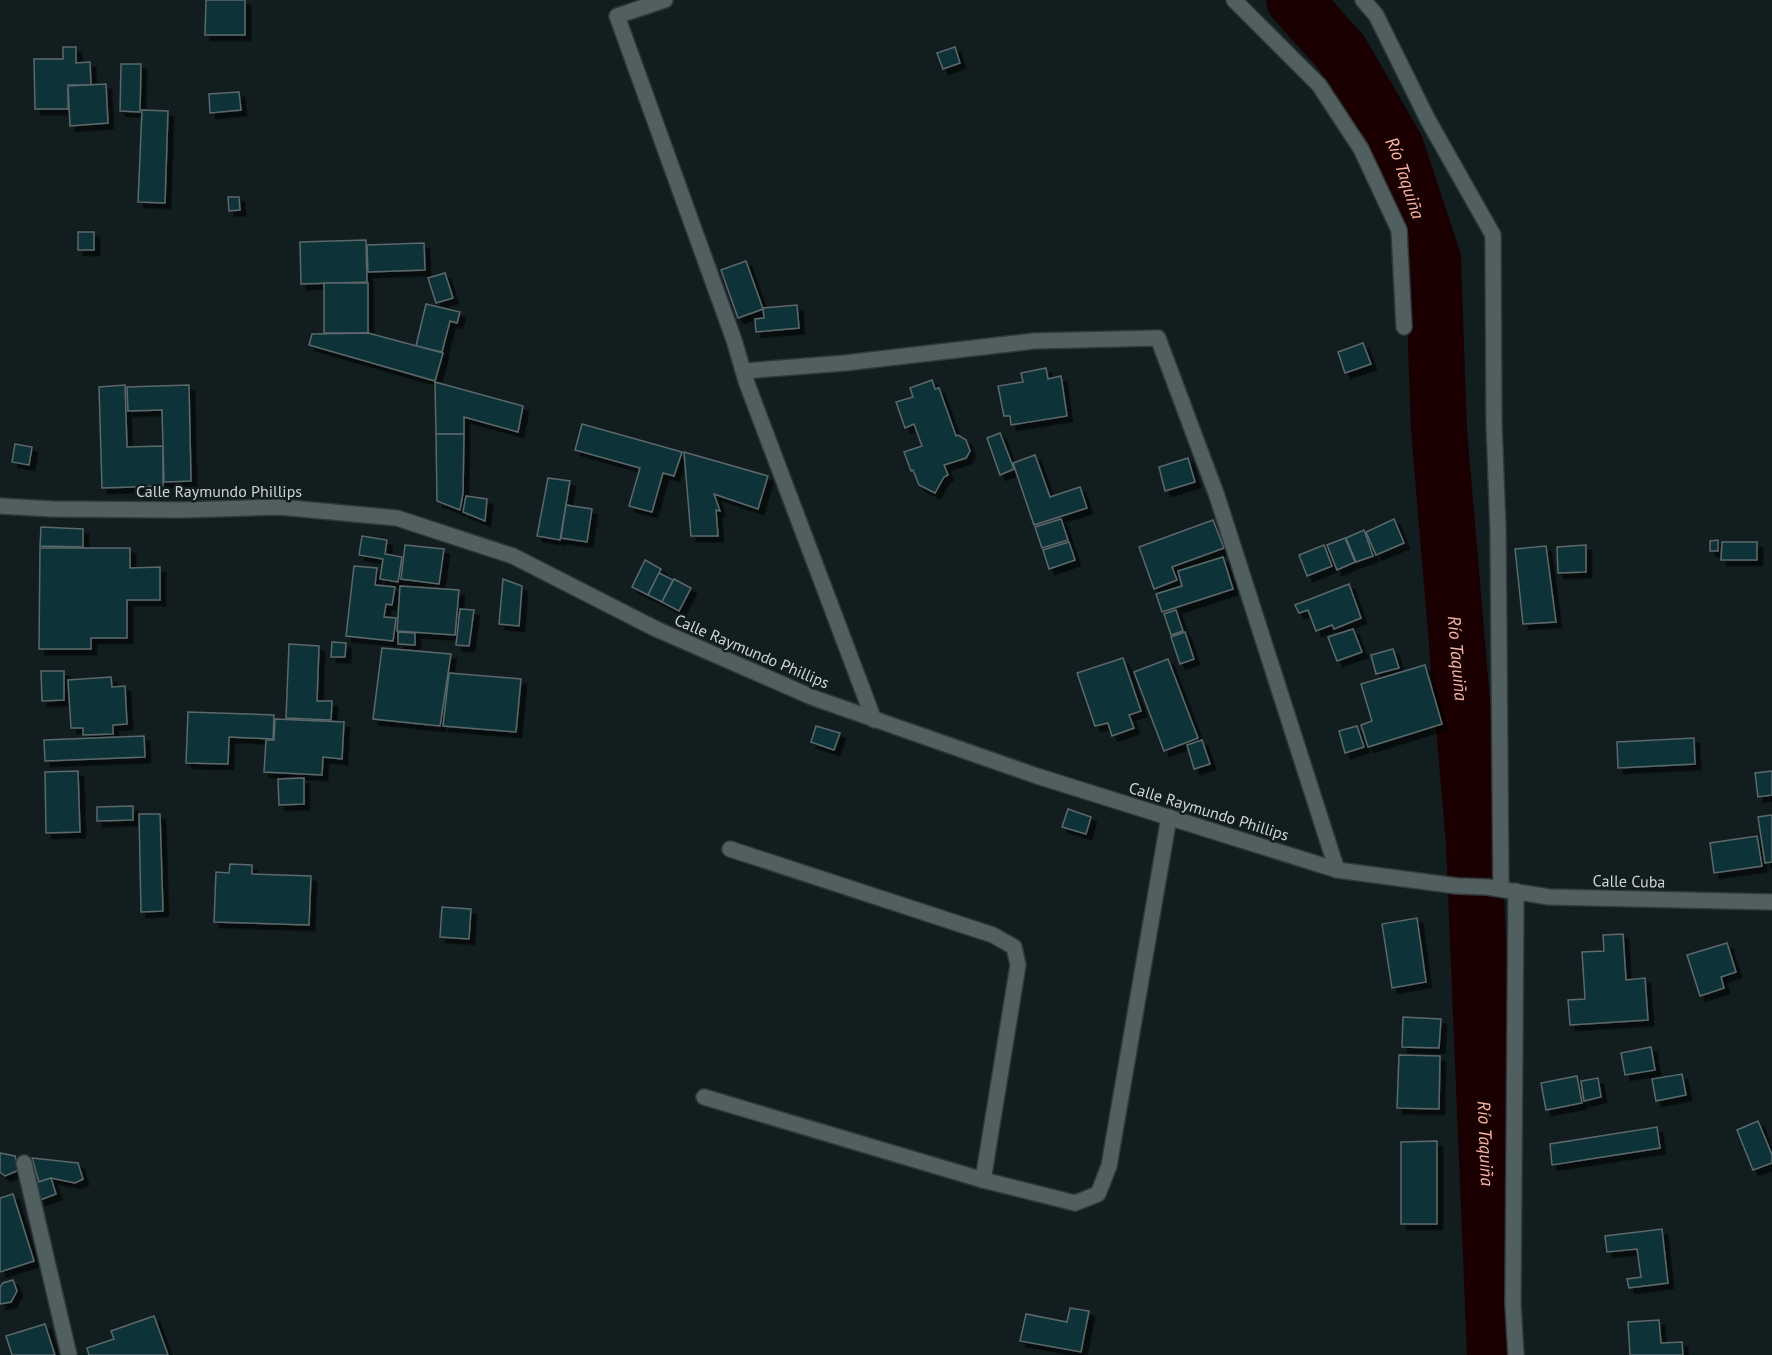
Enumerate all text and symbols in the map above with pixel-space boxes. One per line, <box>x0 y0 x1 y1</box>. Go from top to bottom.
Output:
water label: Río Taquiña <box>1381 132 1430 222</box>
street label: Calle Raymundo Phillips <box>136 481 302 501</box>
street label: Calle Raymundo Phillips <box>672 609 833 693</box>
water label: Río Taquiña <box>1443 615 1473 702</box>
street label: Calle Raymundo Phillips <box>1127 777 1292 845</box>
street label: Calle Cuba <box>1593 870 1665 892</box>
water label: Río Taquiña <box>1473 1100 1500 1187</box>

